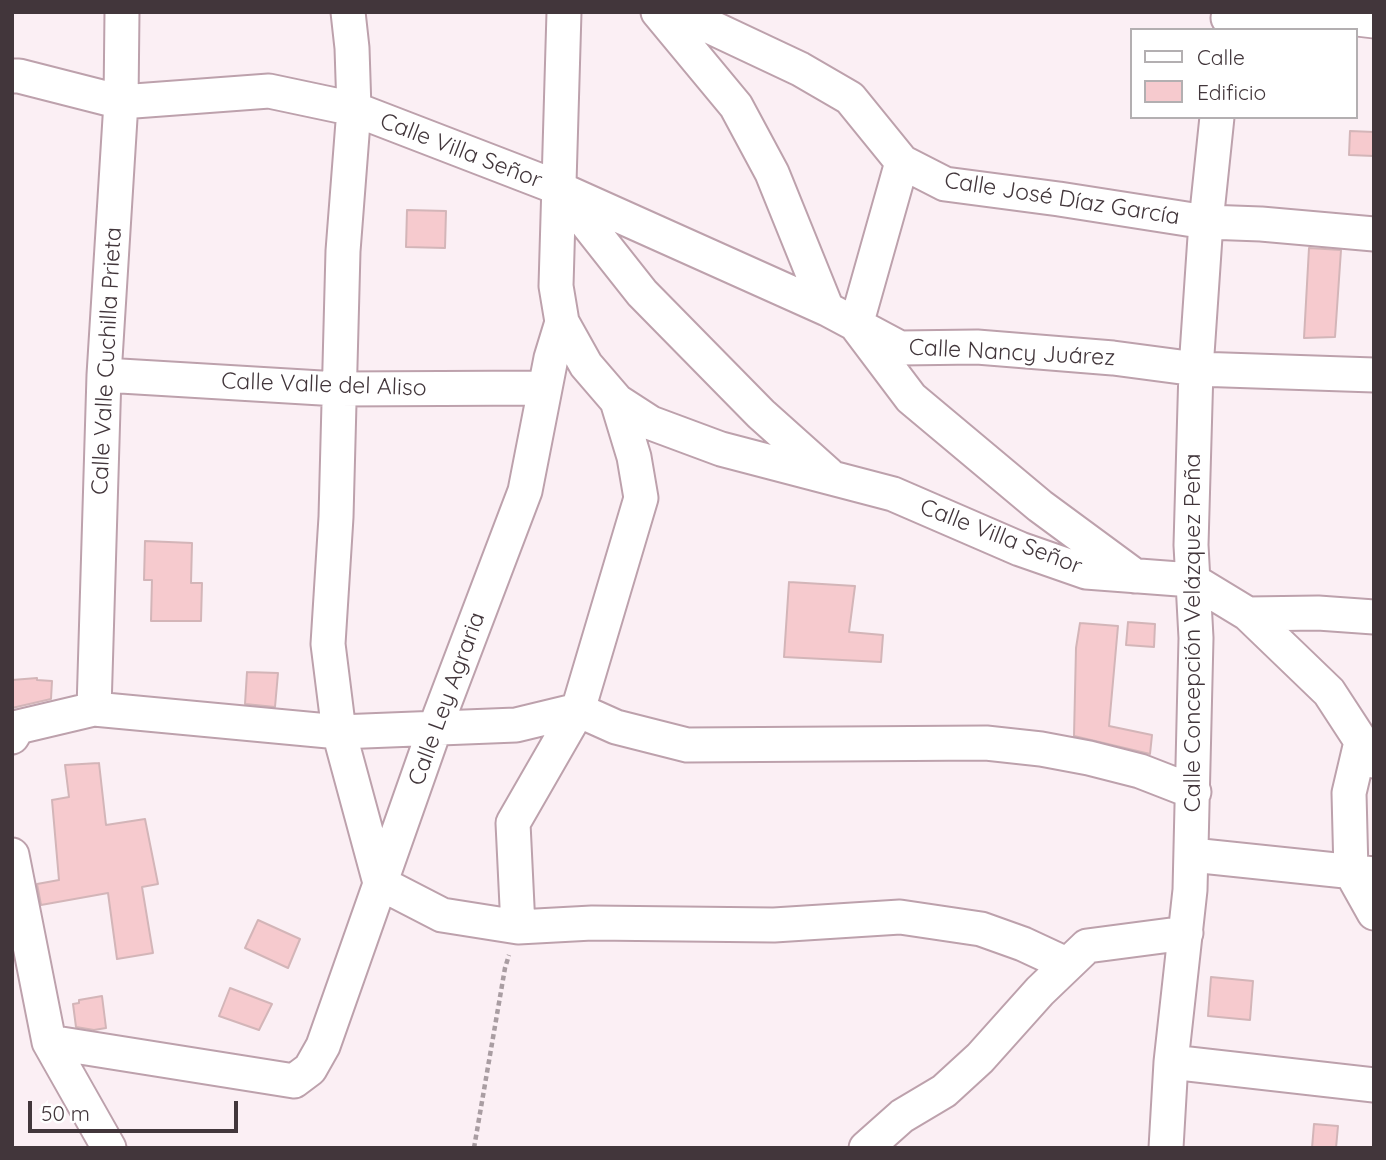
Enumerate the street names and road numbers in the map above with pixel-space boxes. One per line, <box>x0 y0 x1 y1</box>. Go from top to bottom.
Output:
street label: Calle Villa Señor <box>376 107 546 195</box>
street label: Calle José Díaz García <box>942 167 1182 231</box>
street label: Calle Valle Cuchilla Prieta <box>86 226 128 496</box>
street label: Calle Nancy Juárez <box>908 334 1116 372</box>
street label: Calle Valle del Aliso <box>221 368 427 402</box>
street label: Calle Concepción Velázquez Peña <box>1179 454 1207 812</box>
street label: Calle Villa Señor <box>916 493 1086 581</box>
street label: Calle Ley Agraria <box>403 609 491 789</box>

